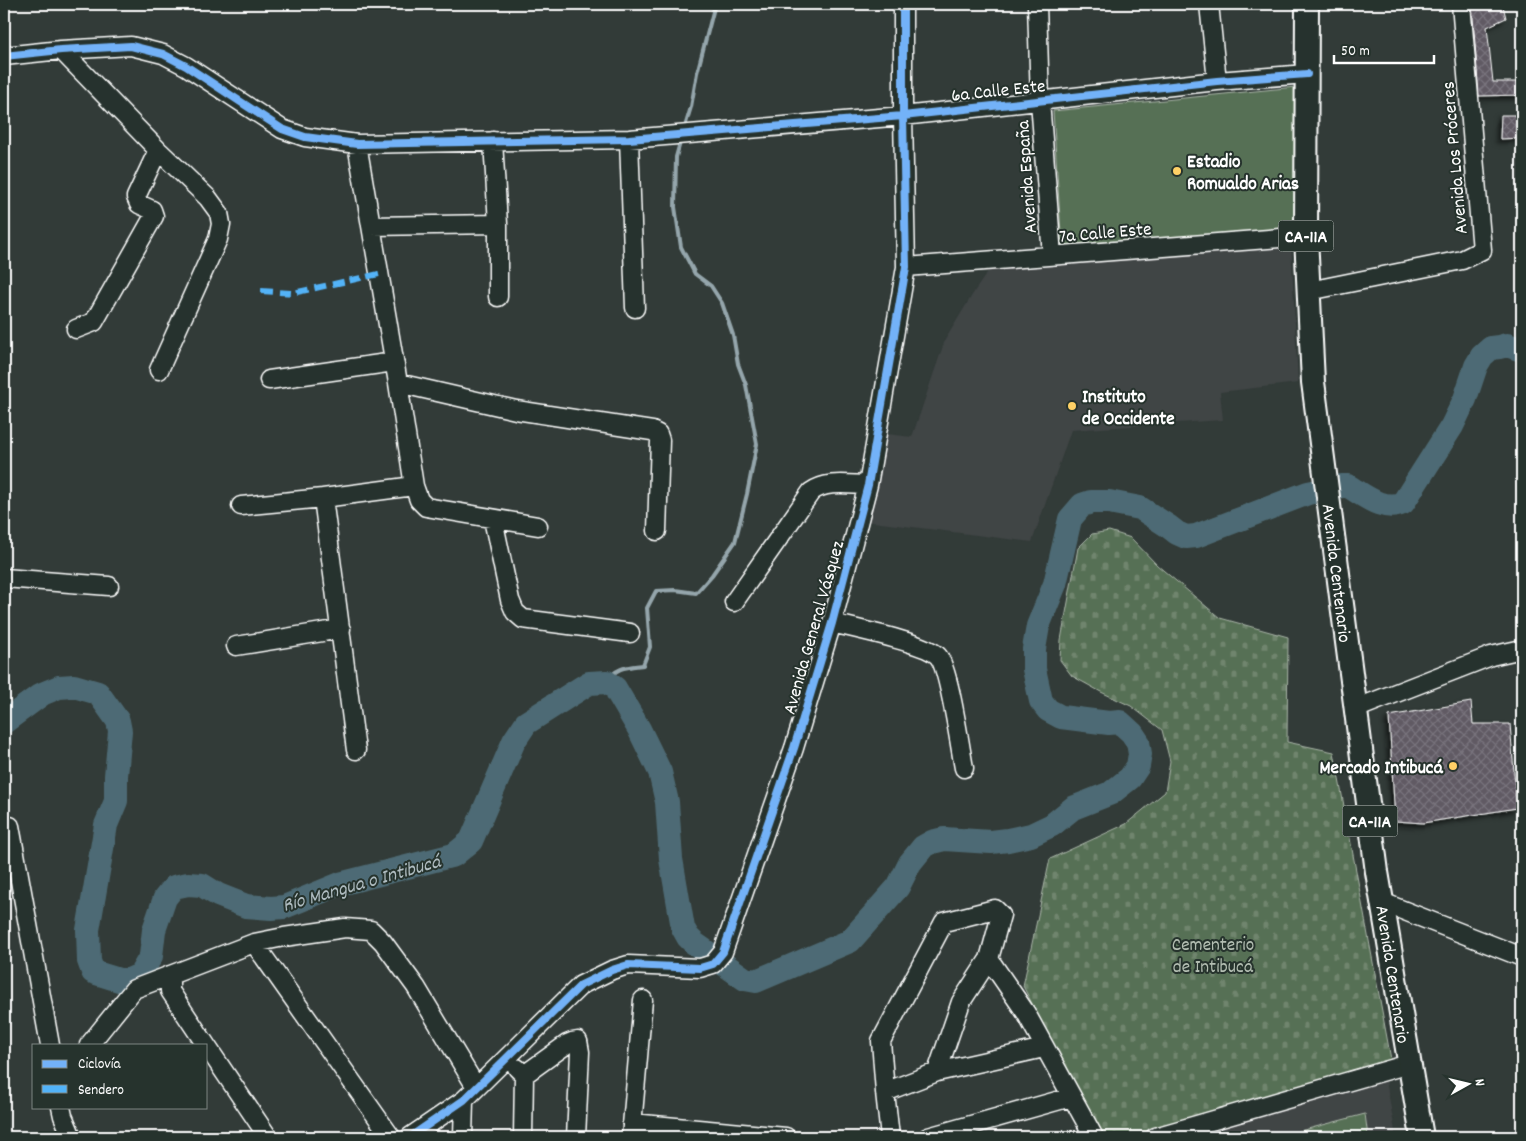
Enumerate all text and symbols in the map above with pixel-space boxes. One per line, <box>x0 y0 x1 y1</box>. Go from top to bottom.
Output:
scale bar <box>1334 32 1434 64</box>
text: 50 m <box>1341 41 1370 63</box>
street label: 6a Calle Este <box>950 74 1047 111</box>
street label: Avenida Los Próceres <box>1436 80 1477 235</box>
street label: Avenida España <box>1011 118 1046 234</box>
place label: Estadio Romualdo Arias <box>1187 150 1299 199</box>
marker: Estadio Romualdo Arias <box>1171 165 1183 177</box>
street label: 7a Calle Este <box>1058 217 1153 252</box>
road number: CA-11A <box>1278 220 1334 252</box>
place label: Instituto de Occidente <box>1082 385 1175 434</box>
marker: Instituto de Occidente <box>1066 400 1078 412</box>
street label: Avenida Centenario <box>1313 502 1356 644</box>
street label: Avenida General Vásquez <box>778 538 853 718</box>
place label: Mercado Intibucá <box>1319 756 1444 783</box>
marker: Mercado Intibucá <box>1447 760 1459 772</box>
road number: CA-11A <box>1342 806 1398 836</box>
water label: Río Mangua o Intibucá <box>279 848 446 921</box>
street label: Avenida Centenario <box>1366 903 1415 1046</box>
park label: Cementerio de Intibucá <box>1172 933 1254 982</box>
legend <box>32 1044 208 1108</box>
text: Ciclovía <box>78 1054 121 1076</box>
north arrow <box>1444 1058 1494 1108</box>
text: N <box>1469 1078 1489 1087</box>
text: Sendero <box>78 1080 124 1102</box>

